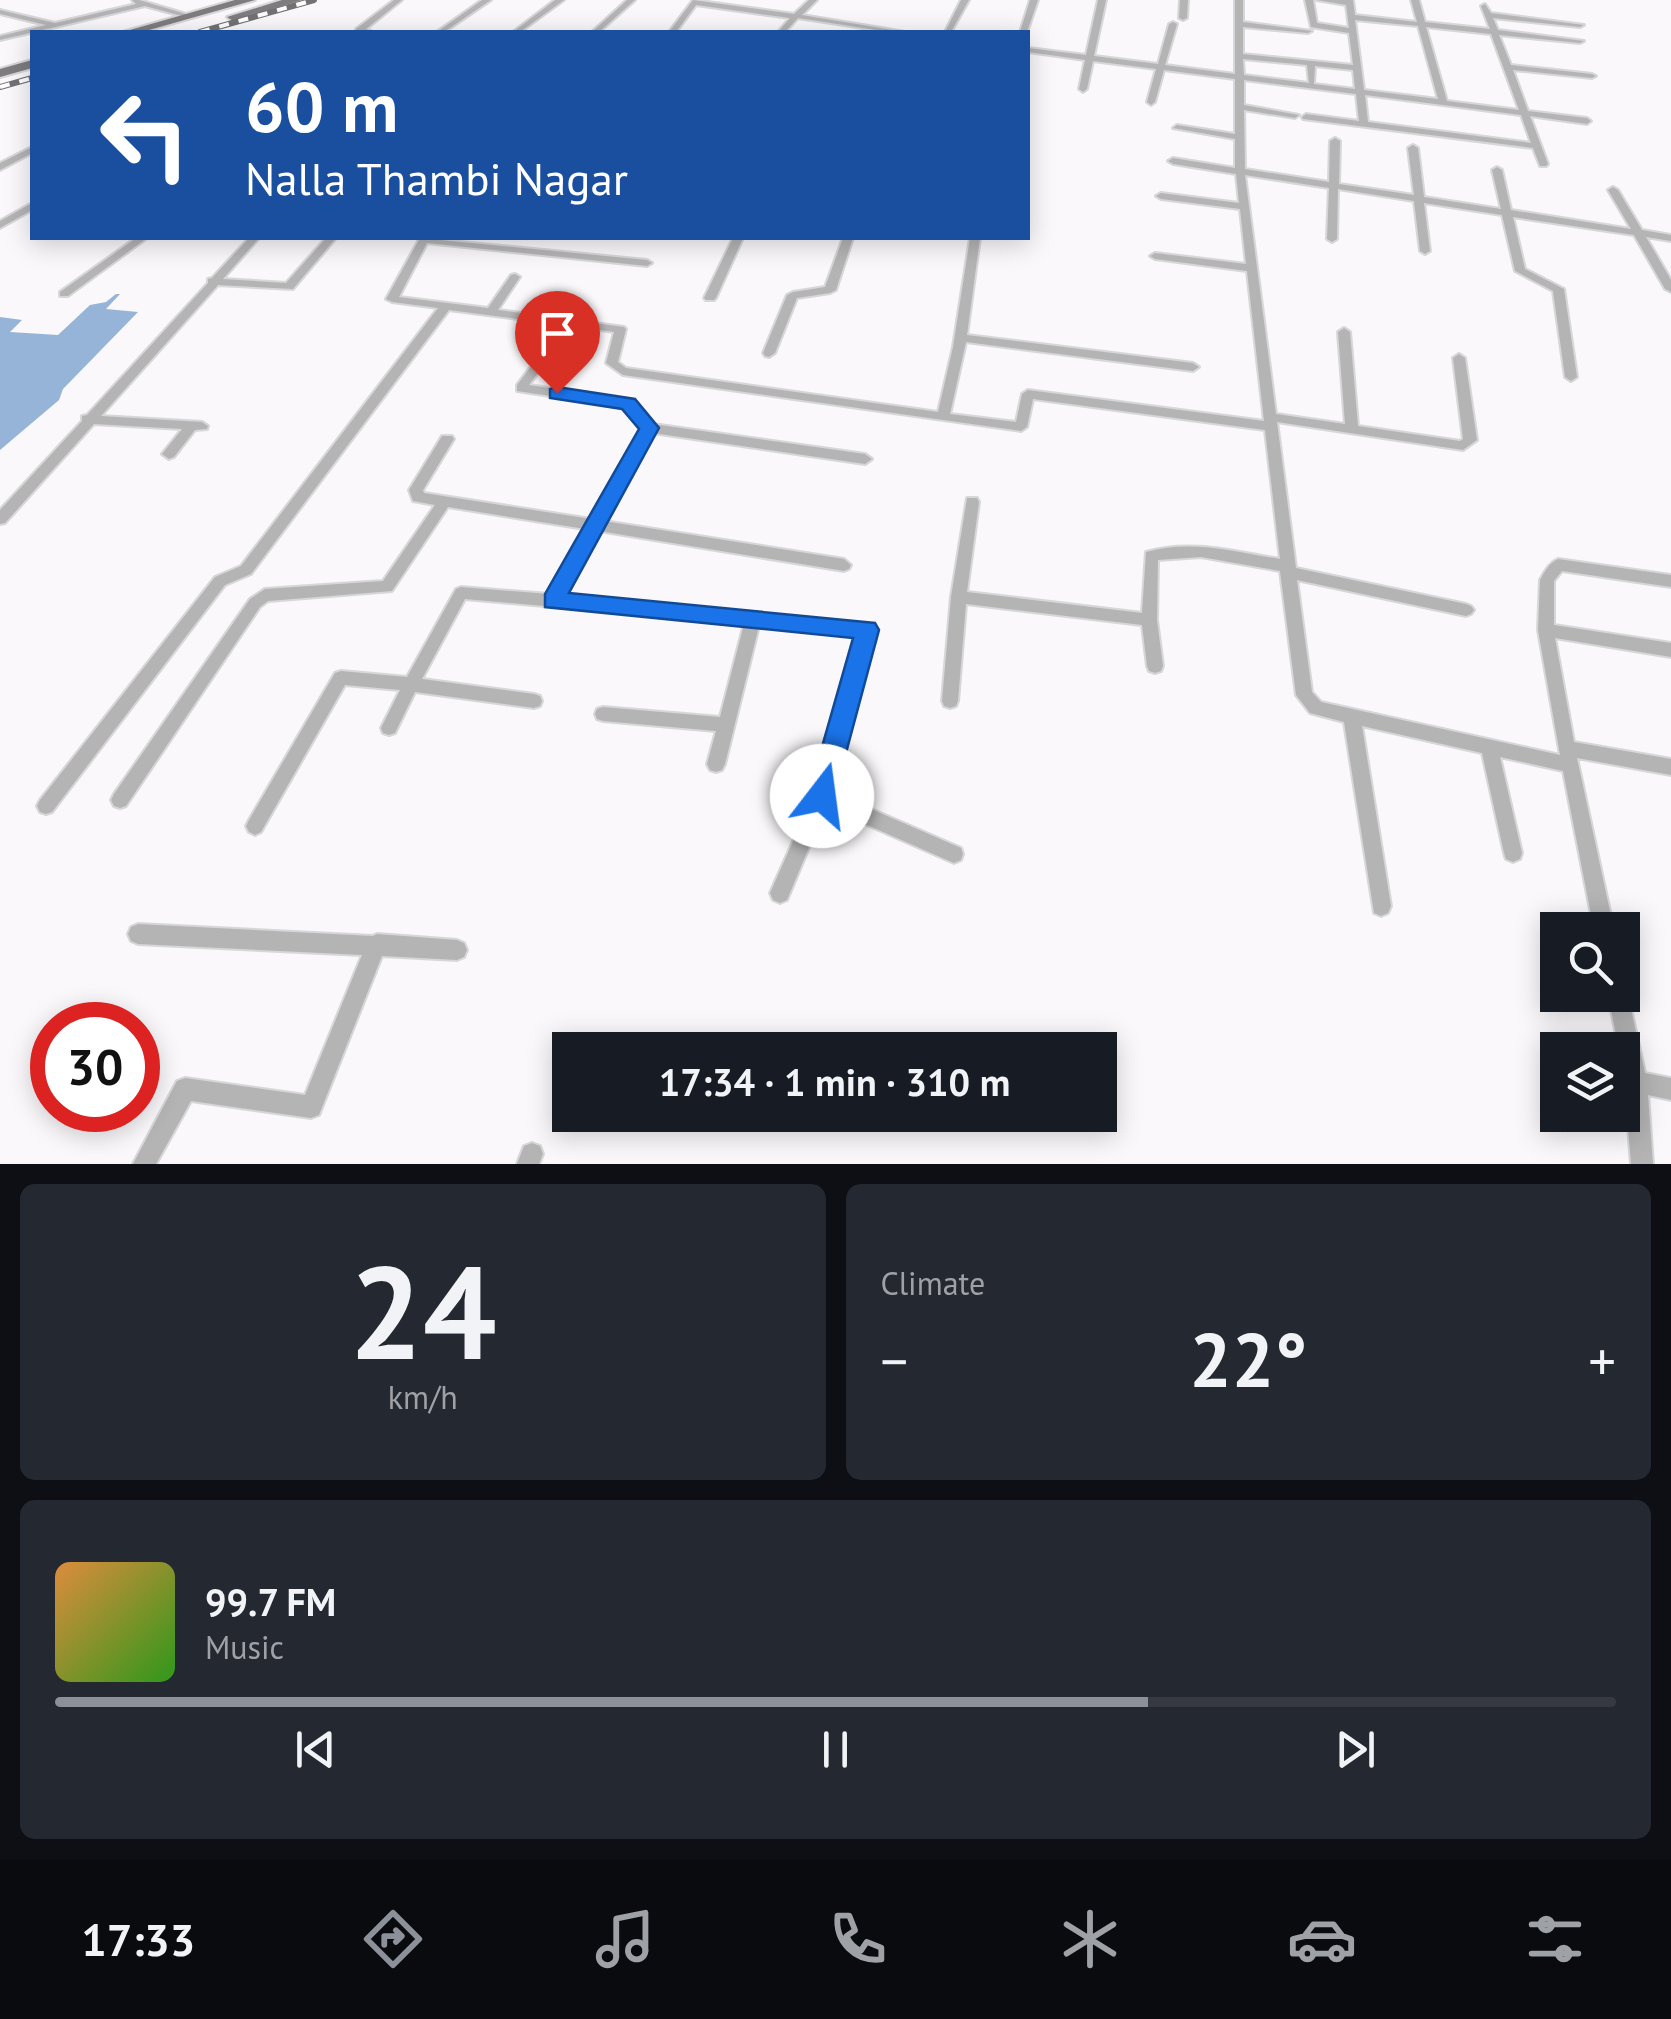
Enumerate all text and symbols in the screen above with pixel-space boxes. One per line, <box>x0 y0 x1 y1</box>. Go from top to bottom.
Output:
text: 60 m <box>245 61 398 151</box>
icon: left <box>80 70 210 200</box>
text: Nalla Thambi Nagar <box>245 149 628 207</box>
pin <box>515 291 600 394</box>
icon: arrive <box>530 306 585 361</box>
position arrow <box>770 744 874 848</box>
map controls <box>1540 912 1640 1132</box>
button: search <box>1540 912 1640 1012</box>
speed limit sign: 30 <box>30 1002 160 1132</box>
button: layers <box>1540 1032 1640 1132</box>
text: 17:34 · 1 min · 310 m <box>659 1057 1010 1106</box>
text: 24 <box>349 1227 496 1395</box>
text: Climate <box>881 1262 985 1304</box>
text: 22° <box>1189 1311 1307 1408</box>
text: − <box>881 1325 908 1396</box>
text: + <box>1588 1325 1616 1396</box>
text: km/h <box>388 1376 458 1418</box>
text: 99.7 FM <box>205 1577 336 1626</box>
text: Music <box>205 1626 284 1668</box>
icon: previous <box>288 1722 343 1777</box>
icon: pause <box>808 1722 863 1777</box>
icon: next <box>1328 1722 1383 1777</box>
icon: directions <box>358 1904 428 1974</box>
icon: music <box>590 1904 660 1974</box>
icon: phone <box>823 1904 893 1974</box>
icon: climate <box>1055 1904 1125 1974</box>
icon: car <box>1287 1904 1357 1974</box>
icon: filters <box>1520 1904 1590 1974</box>
text: 17:33 <box>81 1910 195 1968</box>

